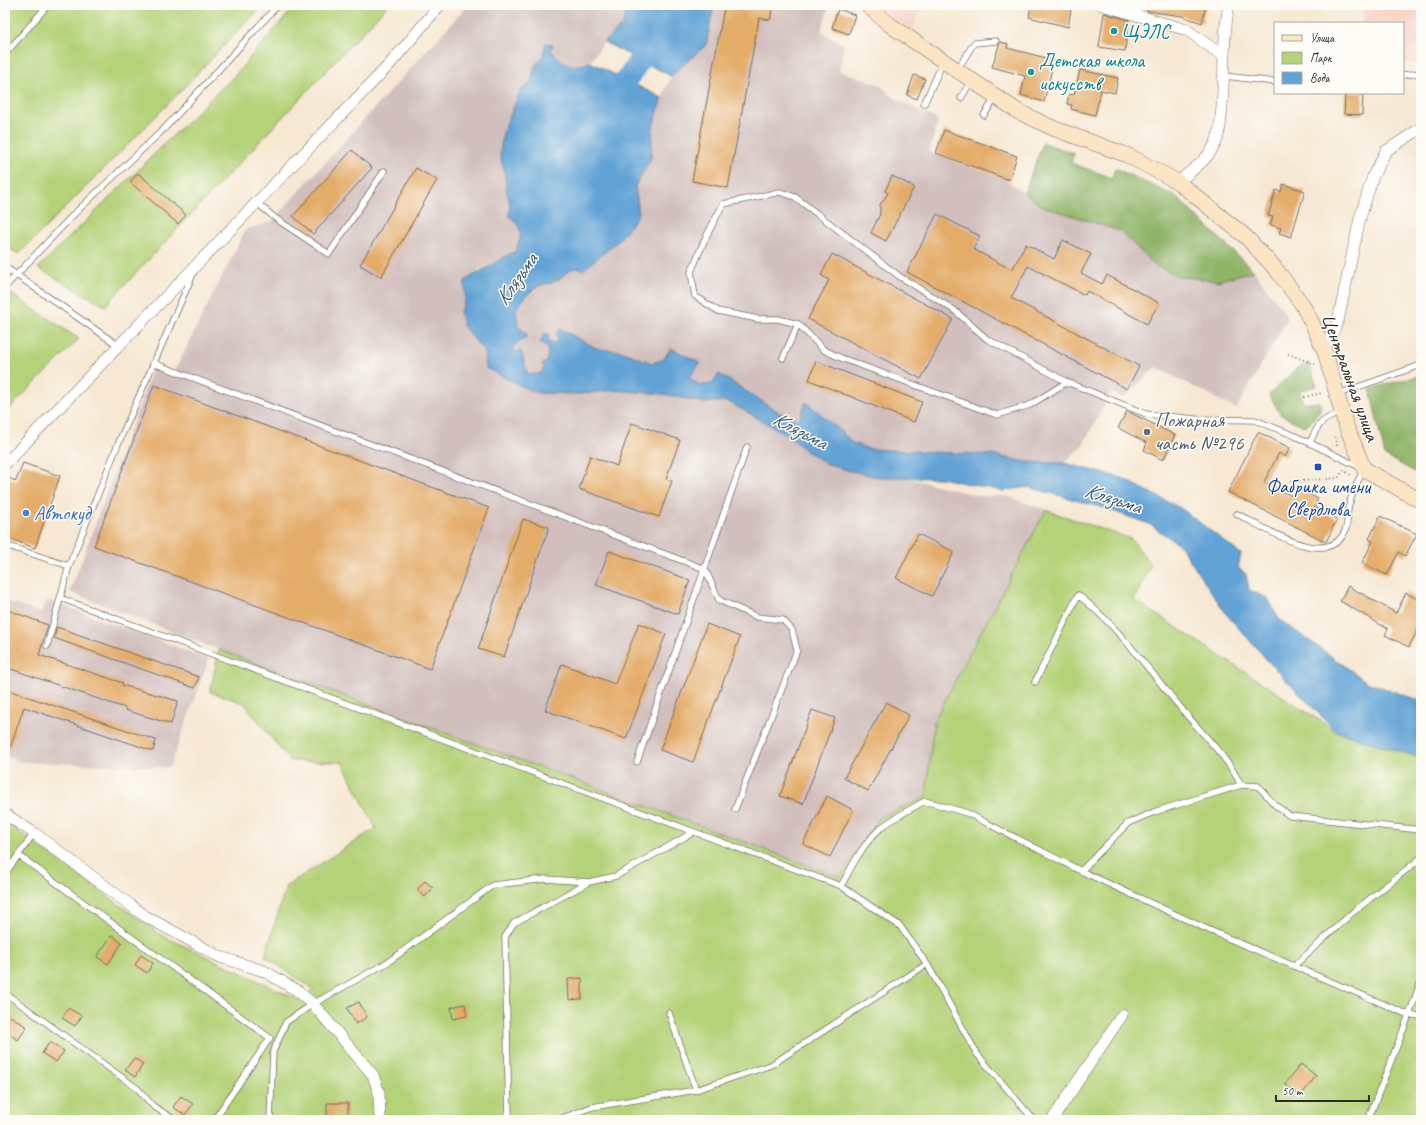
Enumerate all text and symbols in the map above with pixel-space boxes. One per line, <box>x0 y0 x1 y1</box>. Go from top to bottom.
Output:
place label: ЩЭЛС <box>1122 19 1172 44</box>
legend <box>1274 22 1404 94</box>
marker: ЩЭЛС <box>1109 26 1119 36</box>
text: Улица <box>1310 30 1335 46</box>
place label: Детская школа искусств <box>1039 48 1146 96</box>
text: Парк <box>1310 50 1333 66</box>
marker: Детская школа искусств <box>1026 67 1036 77</box>
text: Вода <box>1310 70 1331 86</box>
water label: Клязьма <box>489 246 545 310</box>
street label: Центральная улица <box>1316 310 1386 446</box>
water label: Клязьма <box>769 405 834 456</box>
place label: Пожарная часть №296 <box>1155 408 1244 456</box>
marker: Пожарная часть №296 <box>1142 427 1152 437</box>
marker: Фабрика имени Свердлова <box>1313 462 1323 472</box>
place label: Фабрика имени Свердлова <box>1266 474 1372 522</box>
water label: Клязьма <box>1082 477 1147 520</box>
place label: Автокуд <box>34 501 92 526</box>
marker: Автокуд <box>21 508 31 518</box>
scale bar <box>1276 1077 1369 1103</box>
text: 50 m <box>1282 1083 1304 1099</box>

